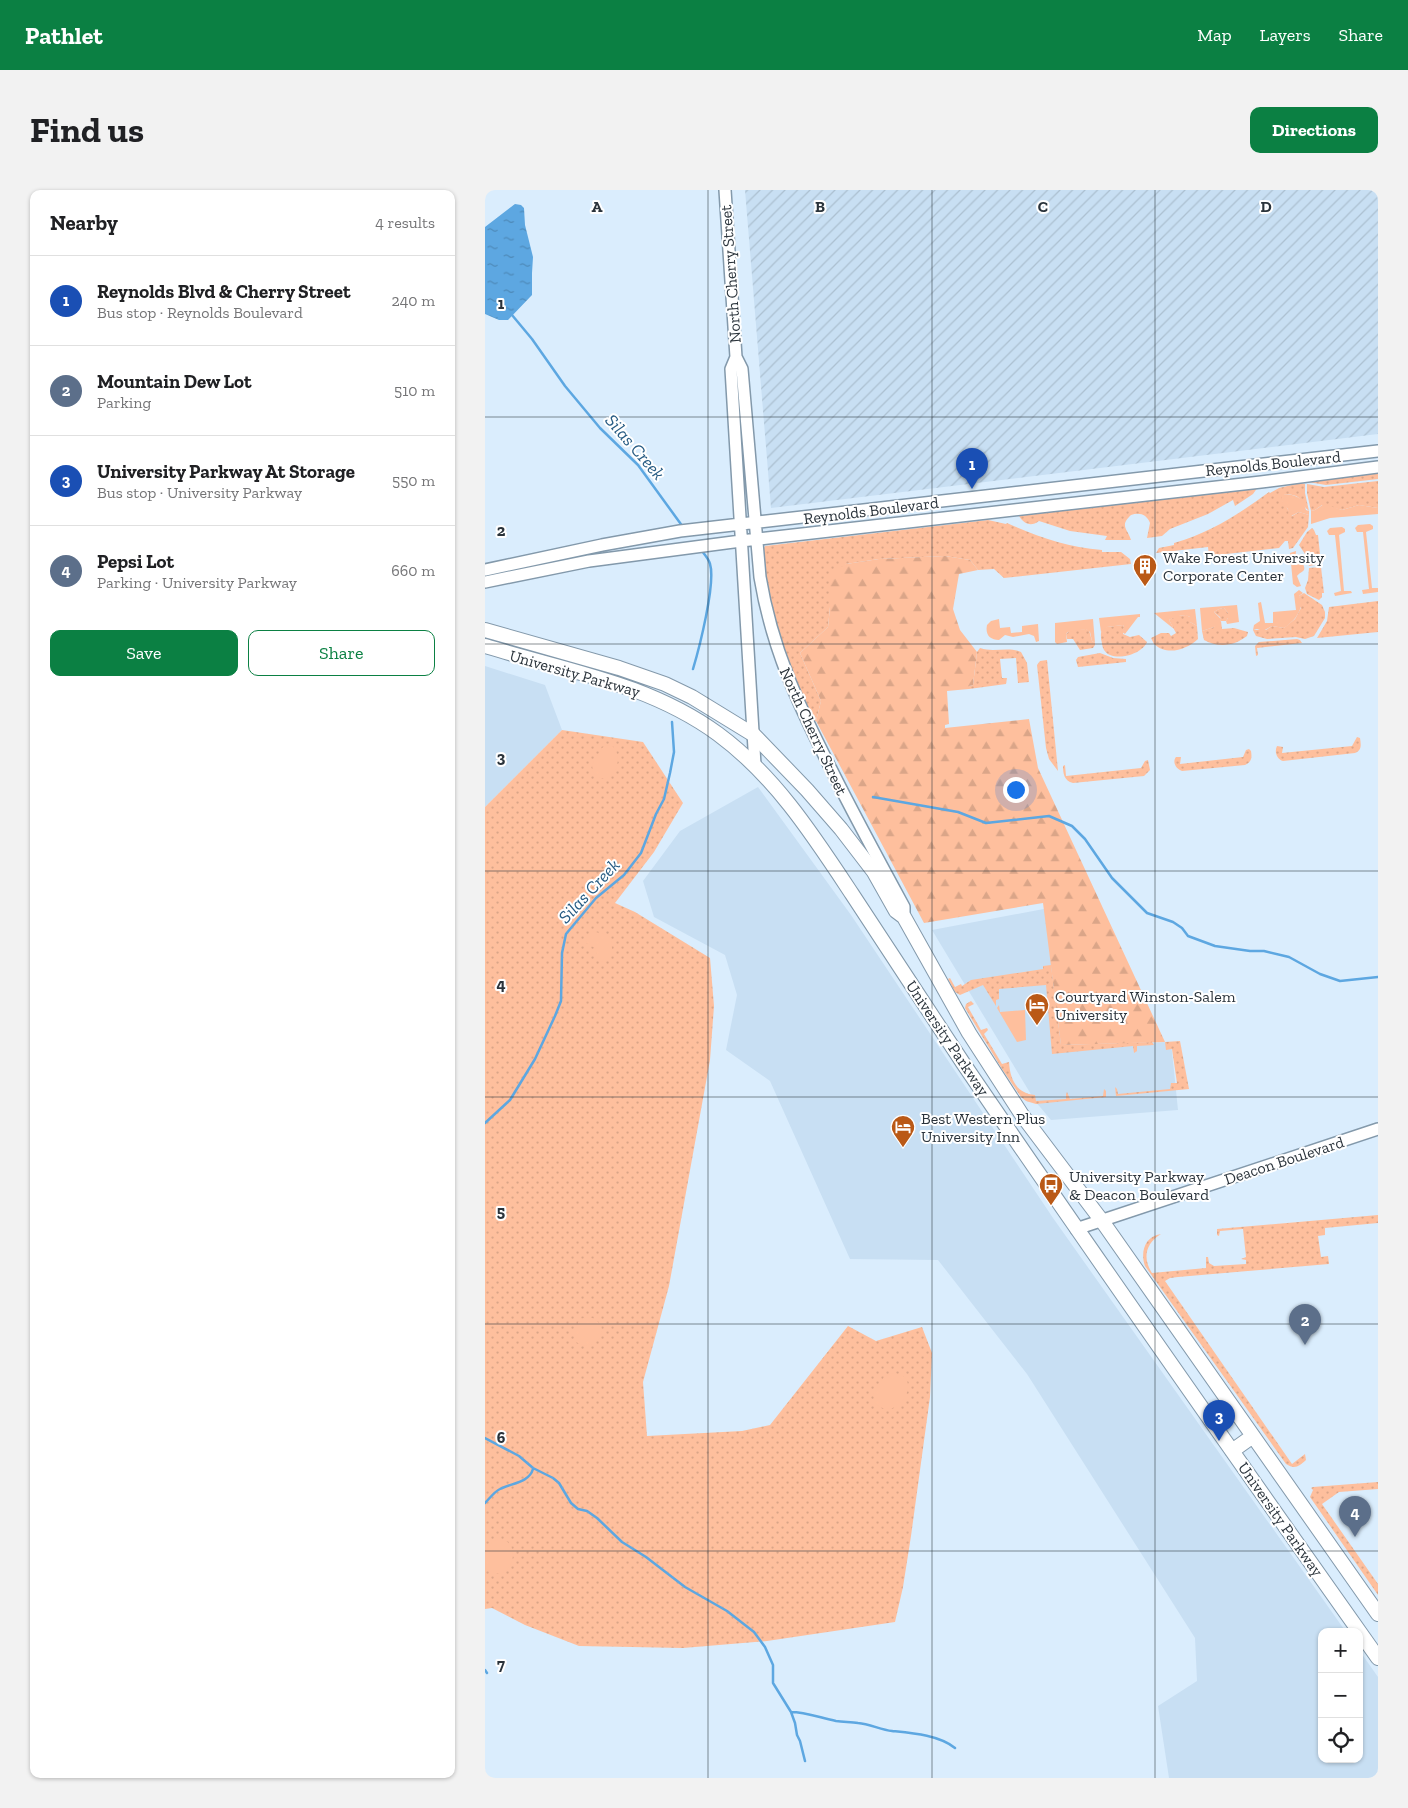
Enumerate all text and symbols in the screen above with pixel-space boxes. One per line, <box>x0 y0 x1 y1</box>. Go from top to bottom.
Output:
text: Pathlet <box>25 21 103 50</box>
text: Map <box>1197 24 1232 46</box>
text: Layers <box>1260 24 1311 46</box>
text: Share <box>1339 24 1383 46</box>
button: Directions <box>1250 107 1378 153</box>
text: Find us <box>30 109 144 151</box>
text: A <box>592 197 603 216</box>
text: B <box>815 197 825 216</box>
text: C <box>1038 197 1048 216</box>
text: D <box>1260 197 1272 216</box>
street label: North Cherry Street <box>716 204 745 344</box>
text: Nearby <box>50 210 118 235</box>
text: 4 results <box>375 213 435 232</box>
text: Reynolds Blvd & Cherry Street <box>97 280 351 303</box>
text: 1 <box>63 291 69 310</box>
text: 240 m <box>391 291 435 310</box>
text: 1 <box>498 294 505 313</box>
text: Bus stop · Reynolds Boulevard <box>97 303 303 322</box>
text: Mountain Dew Lot <box>97 370 252 393</box>
text: 2 <box>62 381 70 400</box>
text: 510 m <box>394 381 435 400</box>
text: Parking <box>97 393 151 412</box>
water label: Silas Creek <box>600 410 670 484</box>
street label: Reynolds Boulevard <box>1205 447 1342 480</box>
pin: 1 <box>956 448 988 489</box>
text: University Parkway At Storage <box>97 460 355 483</box>
text: 3 <box>62 471 70 490</box>
text: 550 m <box>392 471 435 490</box>
text: Bus stop · University Parkway <box>97 483 302 502</box>
street label: Reynolds Boulevard <box>802 493 940 528</box>
text: 2 <box>497 521 506 540</box>
place label: Wake Forest University Corporate Center <box>1163 548 1325 585</box>
text: Pepsi Lot <box>97 550 174 573</box>
building icon: Wake Forest University Corporate Center <box>1132 553 1158 587</box>
text: 4 <box>61 561 71 580</box>
text: 660 m <box>391 561 435 580</box>
text: Parking · University Parkway <box>97 573 297 592</box>
button: Save <box>50 630 238 676</box>
button: Share <box>248 630 435 676</box>
street label: University Parkway <box>507 646 643 701</box>
street label: North Cherry Street <box>776 664 851 798</box>
text: 3 <box>497 748 506 767</box>
your location <box>1003 777 1029 803</box>
water label: Silas Creek <box>554 854 624 928</box>
text: 4 <box>496 975 506 994</box>
street label: University Parkway <box>902 977 994 1100</box>
place label: Courtyard Winston-Salem University <box>1055 987 1236 1024</box>
hotel icon: Courtyard Winston-Salem University <box>1024 992 1050 1026</box>
place label: Best Western Plus University Inn <box>921 1109 1045 1146</box>
hotel icon: Best Western Plus University Inn <box>890 1114 916 1148</box>
street label: Deacon Boulevard <box>1222 1132 1347 1189</box>
place label: University Parkway & Deacon Boulevard <box>1069 1167 1209 1204</box>
bus stop icon: University Parkway & Deacon Boulevard <box>1038 1172 1064 1206</box>
text: 5 <box>497 1202 505 1221</box>
pin: 2 <box>1289 1304 1321 1345</box>
pin: 3 <box>1203 1400 1235 1441</box>
text: 6 <box>497 1428 506 1447</box>
street label: University Parkway <box>1234 1459 1328 1581</box>
pin: 4 <box>1339 1496 1371 1537</box>
map controls <box>1318 1628 1363 1763</box>
button: + <box>1318 1628 1363 1673</box>
text: 7 <box>497 1655 505 1674</box>
button: − <box>1318 1673 1363 1718</box>
button: locate <box>1318 1718 1363 1763</box>

